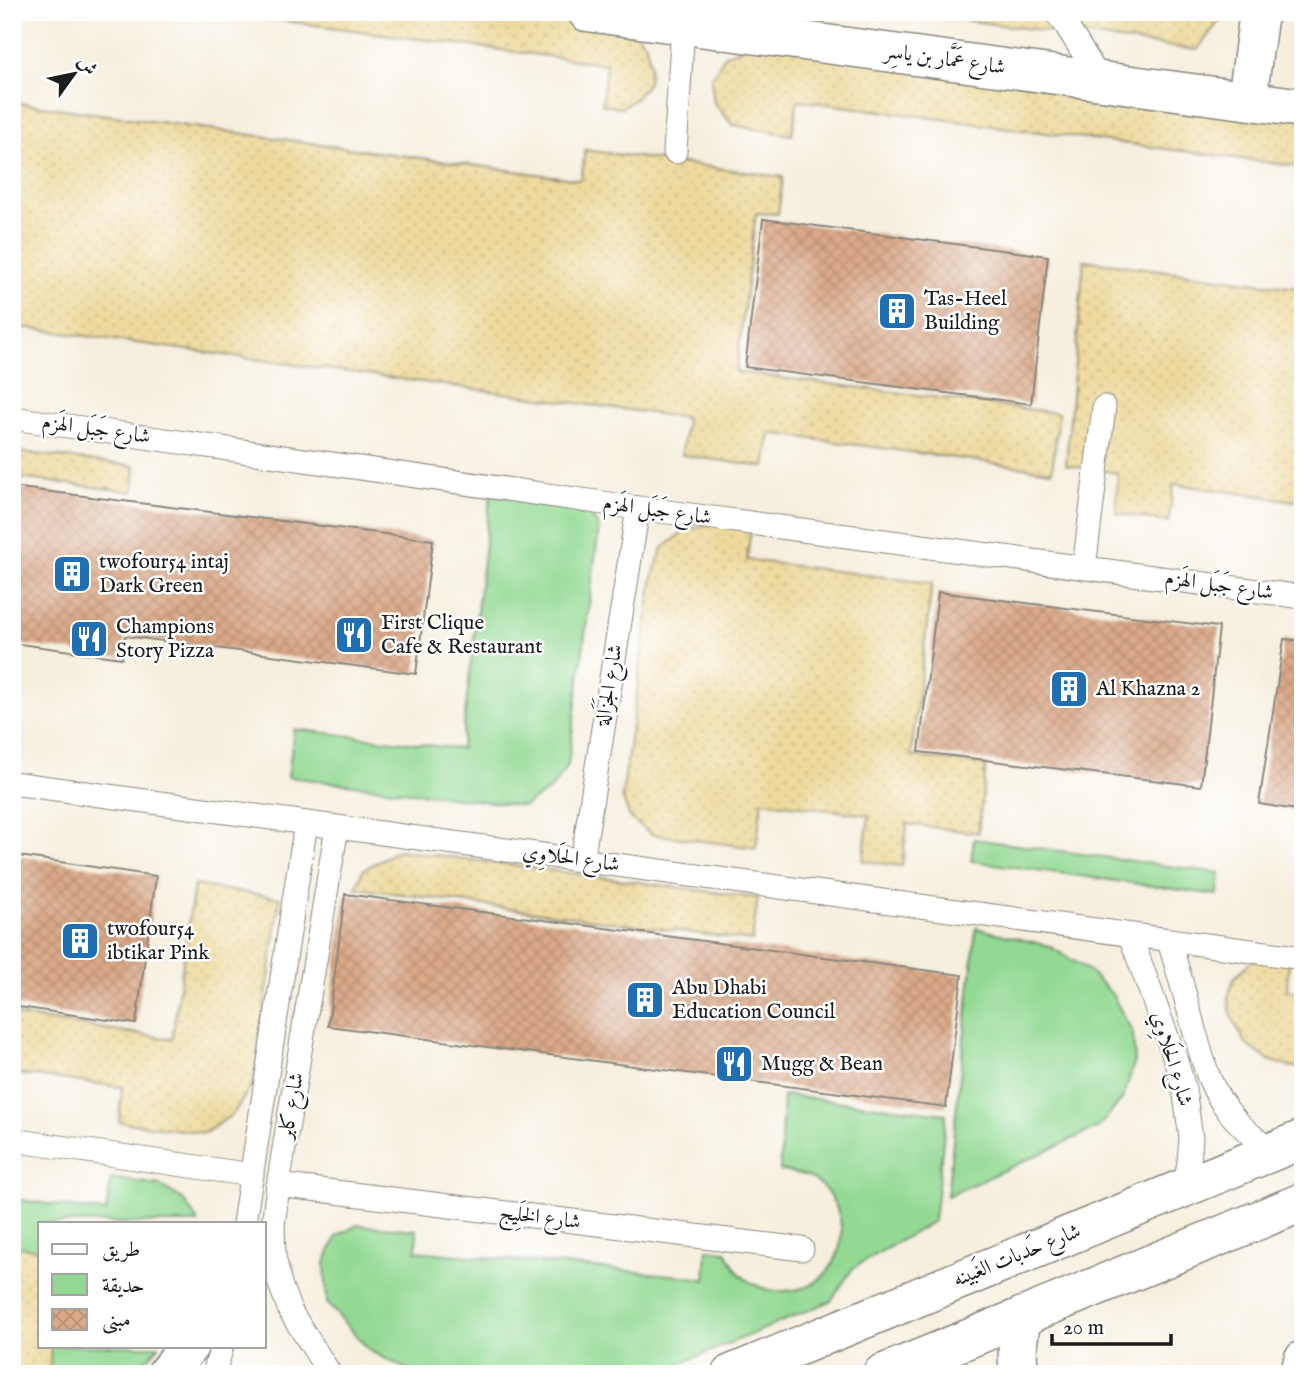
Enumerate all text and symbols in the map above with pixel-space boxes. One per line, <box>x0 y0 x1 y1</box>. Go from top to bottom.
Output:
street label: شارع عَمَّار بن ياسِر <box>881 32 1008 85</box>
north arrow <box>38 38 108 108</box>
text: ش <box>71 51 102 80</box>
place label: Tas-Heel Building <box>924 286 1007 337</box>
building icon: Tas-Heel Building <box>876 290 918 332</box>
street label: شارع جَبَل الهَزم <box>40 406 152 454</box>
street label: شارع جَبَل الهَزم <box>601 487 713 535</box>
place label: twofour54 intaj Dark Green <box>99 549 229 600</box>
building icon: twofour54 intaj Dark Green <box>51 553 93 595</box>
street label: شارع جَبَل الهَزم <box>1163 562 1275 610</box>
place label: First Clique Cafe & Restaurant <box>381 610 542 661</box>
place label: Champions Story Pizza <box>116 614 215 665</box>
restaurant icon: First Clique Cafe & Restaurant <box>333 614 375 656</box>
restaurant icon: Champions Story Pizza <box>68 618 110 660</box>
street label: شارع الجَزَالة <box>587 642 633 729</box>
building icon: Al Khazna 2 <box>1048 668 1090 710</box>
place label: Al Khazna 2 <box>1095 676 1201 703</box>
street label: شارع الحَلاوِي <box>520 836 622 882</box>
place label: twofour54 ibtikar Pink <box>107 916 210 967</box>
building icon: twofour54 ibtikar Pink <box>59 920 101 962</box>
place label: Abu Dhabi Education Council <box>671 975 835 1026</box>
building icon: Abu Dhabi Education Council <box>624 979 666 1021</box>
street label: شارع الحَلاوِي <box>1141 1007 1201 1111</box>
restaurant icon: Mugg & Bean <box>713 1043 755 1085</box>
place label: Mugg & Bean <box>761 1051 883 1078</box>
street label: شارع كابر <box>273 1071 314 1144</box>
street label: شارع الخَلِيج <box>497 1197 582 1240</box>
street label: شارع حَدبات الغَبينه <box>948 1215 1086 1297</box>
legend <box>38 1222 266 1348</box>
text: طريق <box>102 1237 140 1264</box>
text: حديقة <box>102 1273 145 1300</box>
scale bar <box>1052 1302 1172 1346</box>
text: مبنى <box>102 1307 131 1334</box>
text: 20 m <box>1063 1315 1104 1342</box>

